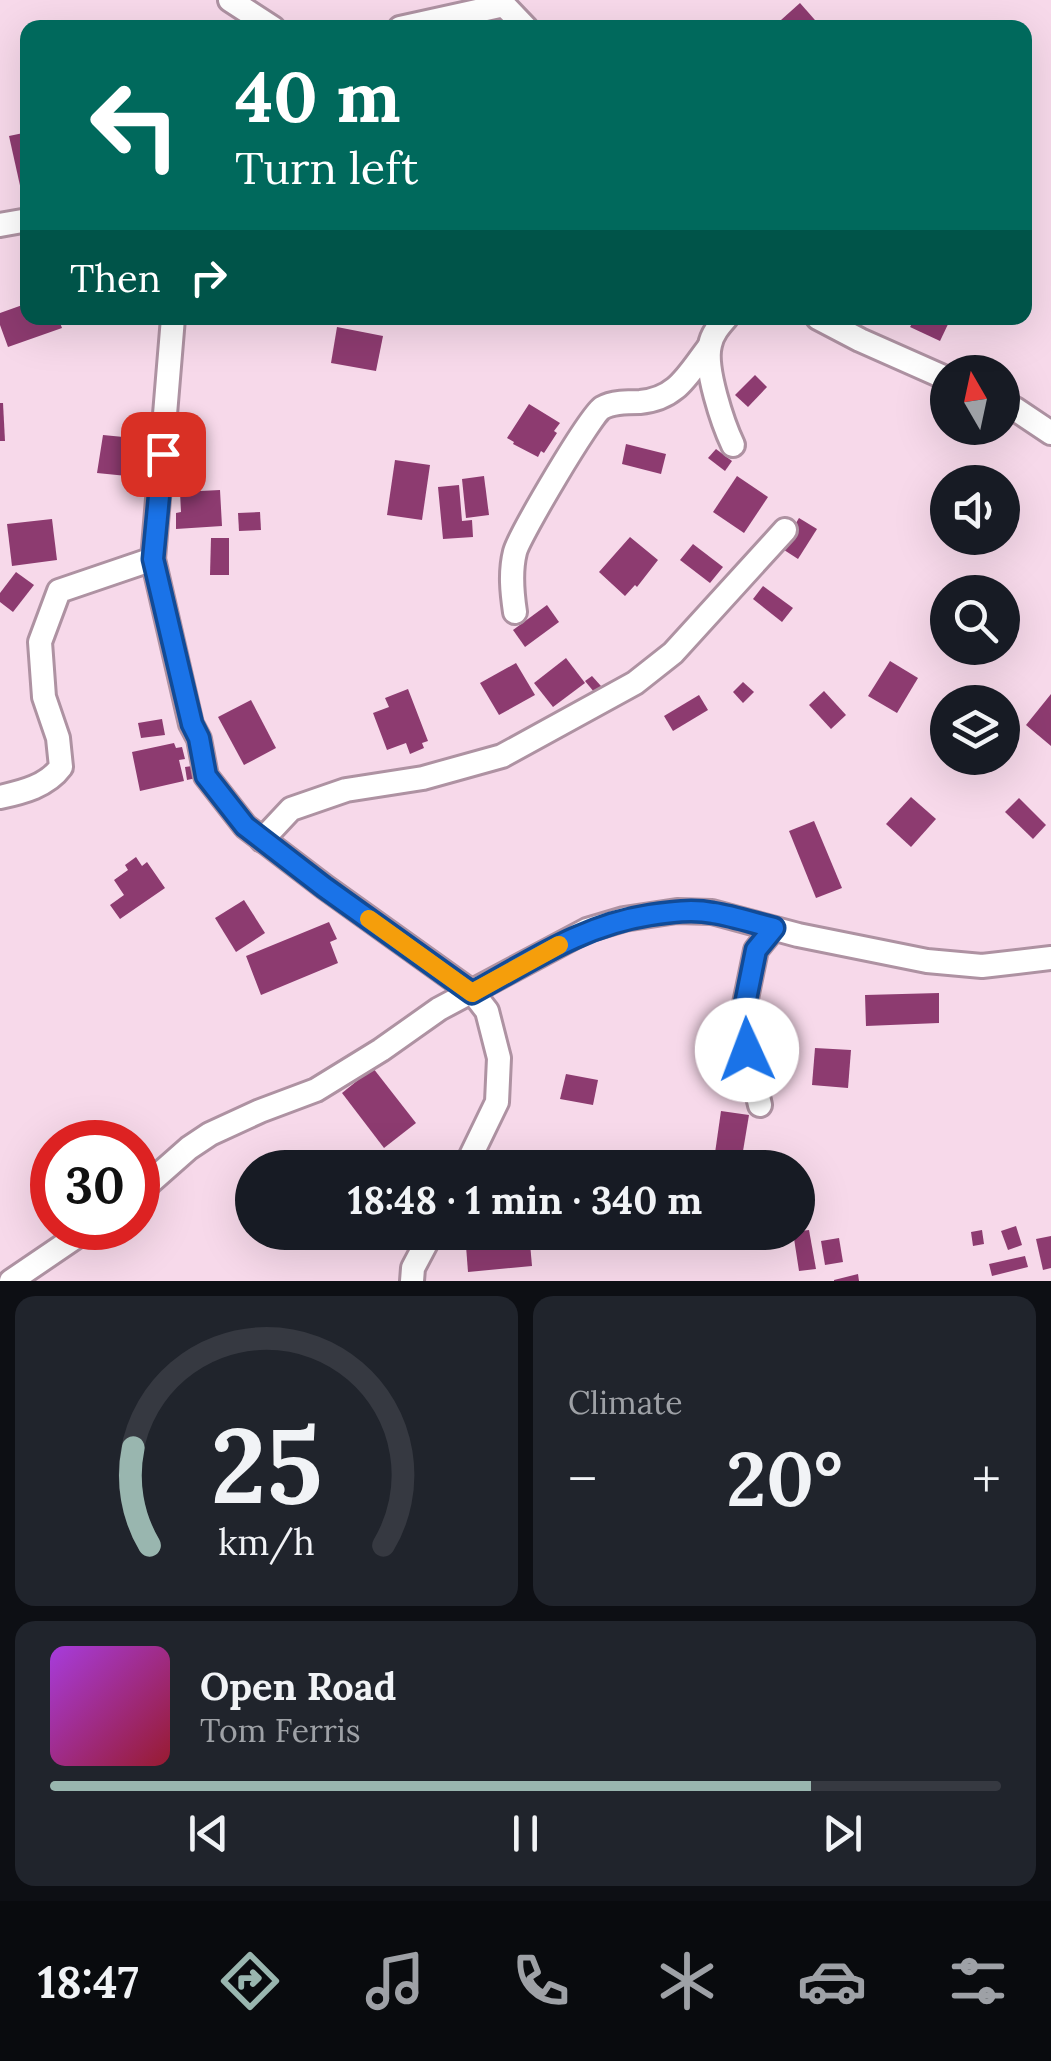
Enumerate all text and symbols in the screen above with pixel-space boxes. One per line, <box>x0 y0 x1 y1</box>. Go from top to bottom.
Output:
text: 40 m <box>235 52 401 141</box>
icon: left <box>70 60 200 190</box>
text: Turn left <box>235 139 418 196</box>
icon: right <box>181 250 236 305</box>
text: Then <box>70 254 161 302</box>
north arrow <box>930 355 1020 445</box>
map controls <box>930 355 1020 775</box>
pin <box>121 412 206 497</box>
icon: arrive <box>136 427 191 482</box>
button: sound <box>930 465 1020 555</box>
button: search <box>930 575 1020 665</box>
button: layers <box>930 685 1020 775</box>
position arrow <box>695 998 799 1102</box>
speed limit sign: 30 <box>30 1120 160 1250</box>
text: 18:48 · 1 min · 340 m <box>348 1176 702 1224</box>
text: Climate <box>568 1382 683 1423</box>
text: 25 <box>211 1398 322 1531</box>
text: 20° <box>726 1431 843 1527</box>
text: − <box>568 1444 597 1514</box>
text: + <box>972 1444 1001 1514</box>
text: km/h <box>218 1519 315 1565</box>
text: Open Road <box>200 1662 396 1710</box>
text: Tom Ferris <box>200 1710 361 1751</box>
icon: previous <box>181 1806 236 1861</box>
icon: pause <box>498 1806 553 1861</box>
icon: next <box>815 1806 870 1861</box>
icon: directions <box>215 1946 285 2016</box>
icon: music <box>360 1946 430 2016</box>
icon: phone <box>506 1946 576 2016</box>
icon: climate <box>652 1946 722 2016</box>
icon: car <box>797 1946 867 2016</box>
icon: filters <box>943 1946 1013 2016</box>
text: 18:47 <box>38 1953 139 2010</box>

